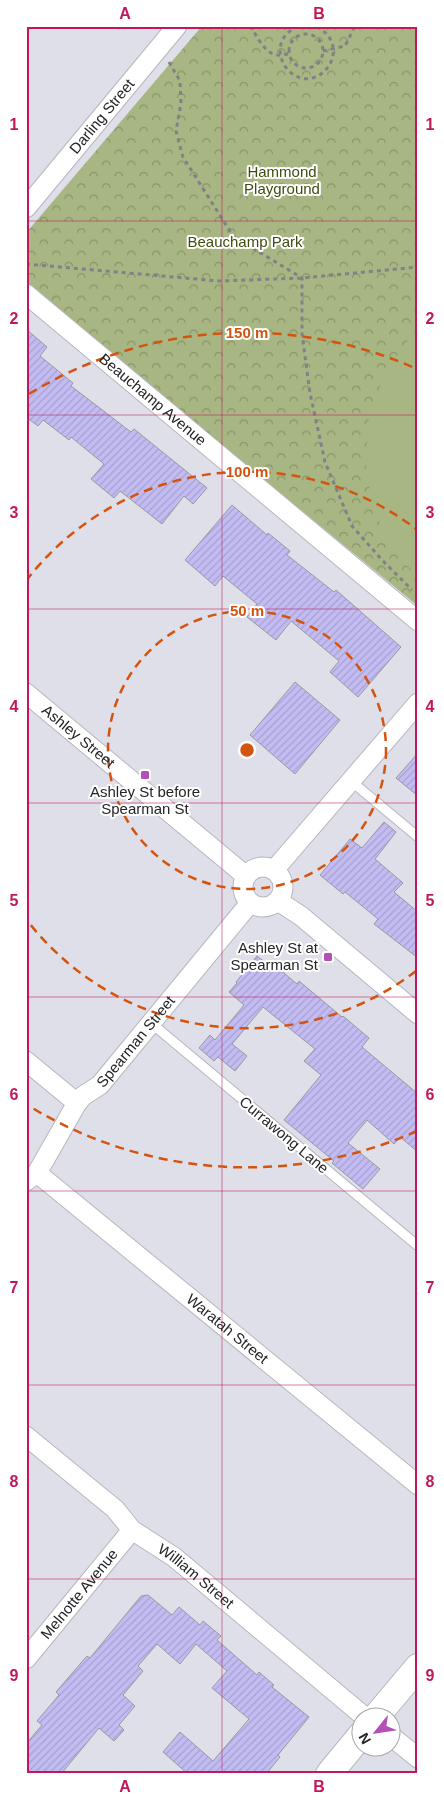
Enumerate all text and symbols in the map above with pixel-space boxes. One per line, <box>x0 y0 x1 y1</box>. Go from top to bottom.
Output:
text: A <box>119 5 131 22</box>
text: B <box>313 5 325 22</box>
street label: Darling Street <box>66 75 138 157</box>
text: 1 <box>10 116 19 133</box>
text: 1 <box>426 116 435 133</box>
park label: Hammond Playground <box>244 163 320 197</box>
park label: Beauchamp Park <box>187 233 303 250</box>
text: 2 <box>10 310 19 327</box>
text: 2 <box>426 310 435 327</box>
text: 150 m <box>226 324 268 341</box>
street label: Beauchamp Avenue <box>96 350 210 449</box>
text: 100 m <box>226 463 268 480</box>
text: 3 <box>10 504 19 521</box>
text: 3 <box>426 504 435 521</box>
text: 50 m <box>230 602 264 619</box>
text: 4 <box>10 698 19 715</box>
text: 4 <box>426 698 435 715</box>
street label: Ashley Street <box>39 701 119 772</box>
centre of rings <box>238 741 256 759</box>
marker: Ashley St before Spearman St <box>139 769 151 781</box>
place label: Ashley St before Spearman St <box>90 783 200 817</box>
text: 5 <box>10 892 19 909</box>
text: 5 <box>426 892 435 909</box>
place label: Ashley St at Spearman St <box>230 939 319 973</box>
marker: Ashley St at Spearman St <box>322 951 334 963</box>
street label: Spearman Street <box>93 991 179 1090</box>
text: 6 <box>10 1086 19 1103</box>
text: 6 <box>426 1086 435 1103</box>
street label: Currawong Lane <box>236 1092 332 1177</box>
text: 7 <box>10 1279 19 1296</box>
text: 7 <box>426 1279 435 1296</box>
street label: Waratah Street <box>183 1290 272 1367</box>
text: 8 <box>10 1473 19 1490</box>
text: 8 <box>426 1473 435 1490</box>
street label: William Street <box>155 1540 238 1612</box>
street label: Melnotte Avenue <box>37 1545 121 1642</box>
text: 9 <box>10 1667 19 1684</box>
text: 9 <box>426 1667 435 1684</box>
north arrow <box>352 1708 402 1758</box>
text: N <box>355 1730 374 1747</box>
text: A <box>119 1778 131 1795</box>
text: B <box>313 1778 325 1795</box>

